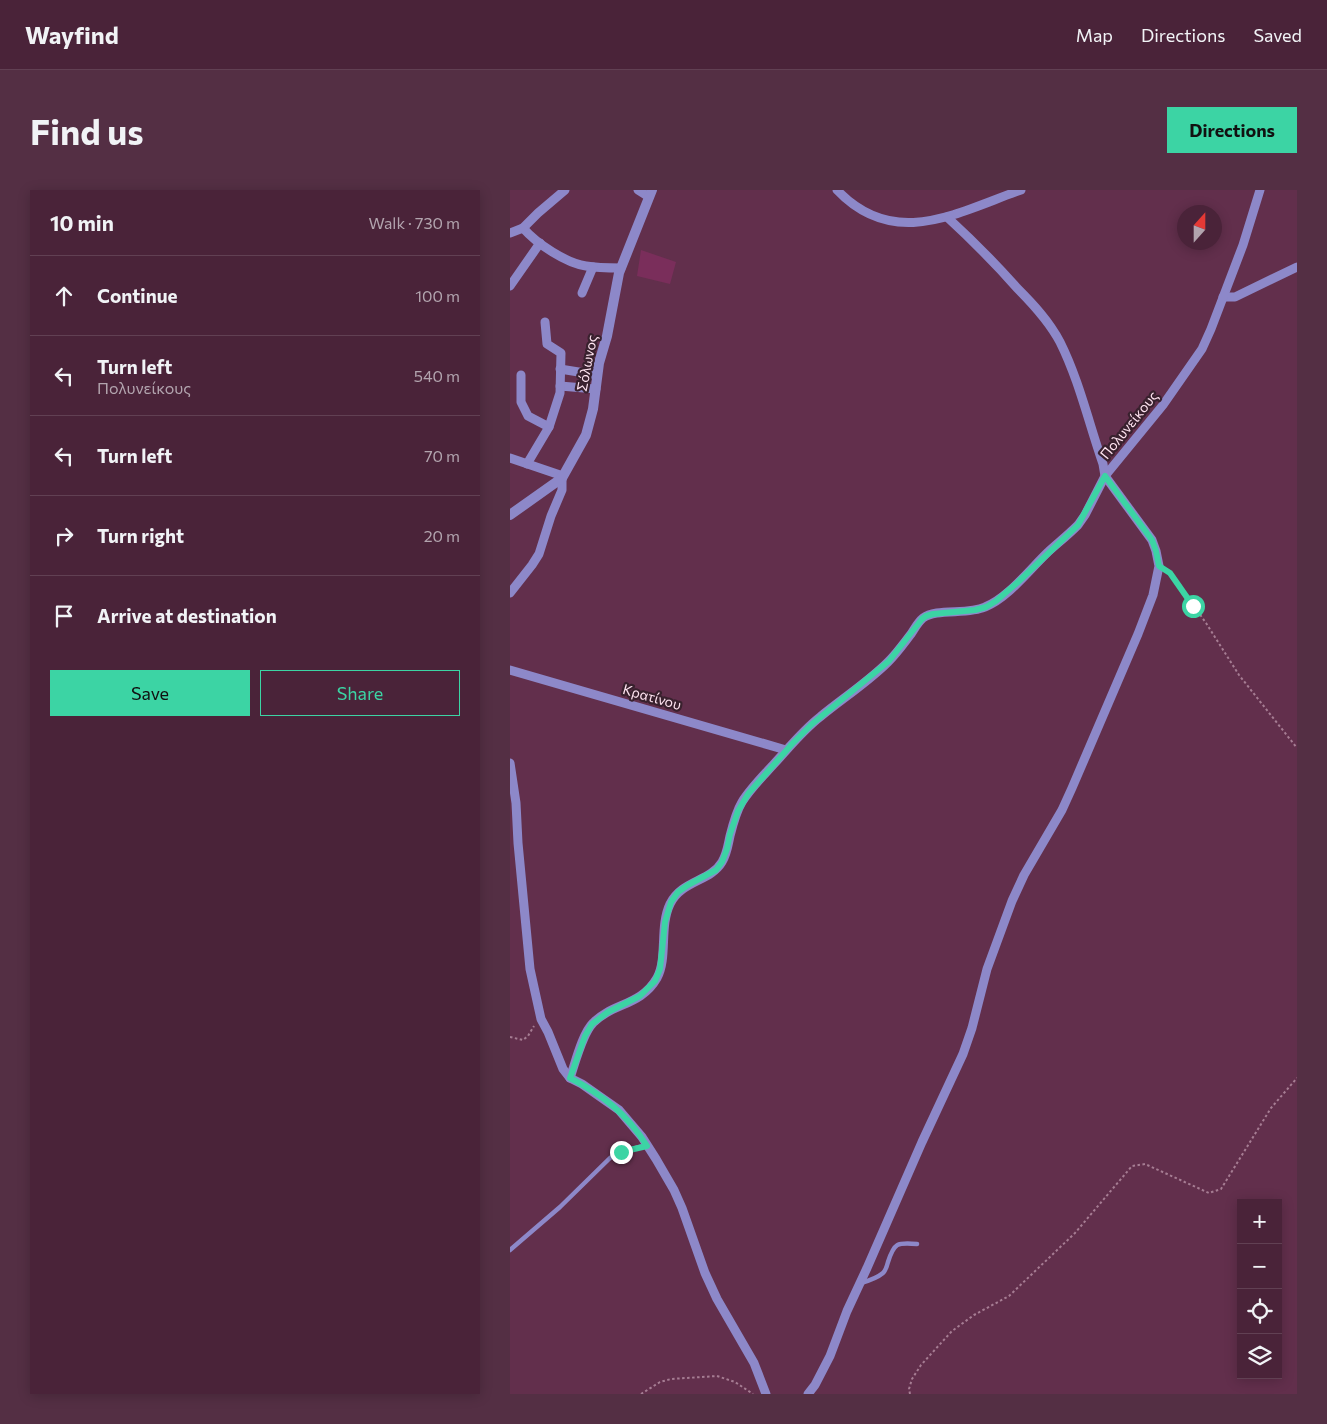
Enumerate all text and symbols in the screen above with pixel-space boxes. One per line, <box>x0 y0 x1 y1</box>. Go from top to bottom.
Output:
text: Wayfind <box>25 20 119 49</box>
text: Map <box>1076 24 1113 46</box>
text: Directions <box>1141 24 1225 46</box>
text: Saved <box>1253 24 1302 46</box>
button: Directions <box>1167 107 1297 153</box>
text: Find us <box>30 109 144 152</box>
north arrow <box>1177 205 1222 250</box>
text: 10 min <box>50 210 114 235</box>
text: Walk · 730 m <box>368 213 460 232</box>
icon: ahead <box>50 282 78 310</box>
text: Continue <box>97 284 177 307</box>
text: 100 m <box>415 286 460 305</box>
street label: Σόλωνος <box>573 333 600 392</box>
text: Turn left <box>97 355 172 378</box>
icon: left <box>50 362 78 390</box>
text: 540 m <box>414 366 460 385</box>
text: Πολυνείκους <box>97 378 191 397</box>
street label: Πολυνείκους <box>1096 387 1161 462</box>
icon: left <box>50 442 78 470</box>
text: Turn left <box>97 444 172 467</box>
text: 70 m <box>424 446 460 465</box>
icon: right <box>50 522 78 550</box>
text: Turn right <box>97 524 184 547</box>
text: 20 m <box>424 526 460 545</box>
route start <box>1182 595 1205 618</box>
icon: arrive <box>50 602 78 630</box>
text: Arrive at destination <box>97 604 277 627</box>
button: Save <box>50 670 250 716</box>
button: Share <box>260 670 460 716</box>
street label: Κρατίνου <box>621 680 683 713</box>
route end <box>610 1141 633 1164</box>
map controls <box>1237 1199 1282 1379</box>
button: + <box>1237 1199 1282 1244</box>
button: − <box>1237 1244 1282 1289</box>
button: locate <box>1237 1289 1282 1334</box>
button: layers <box>1237 1334 1282 1379</box>

